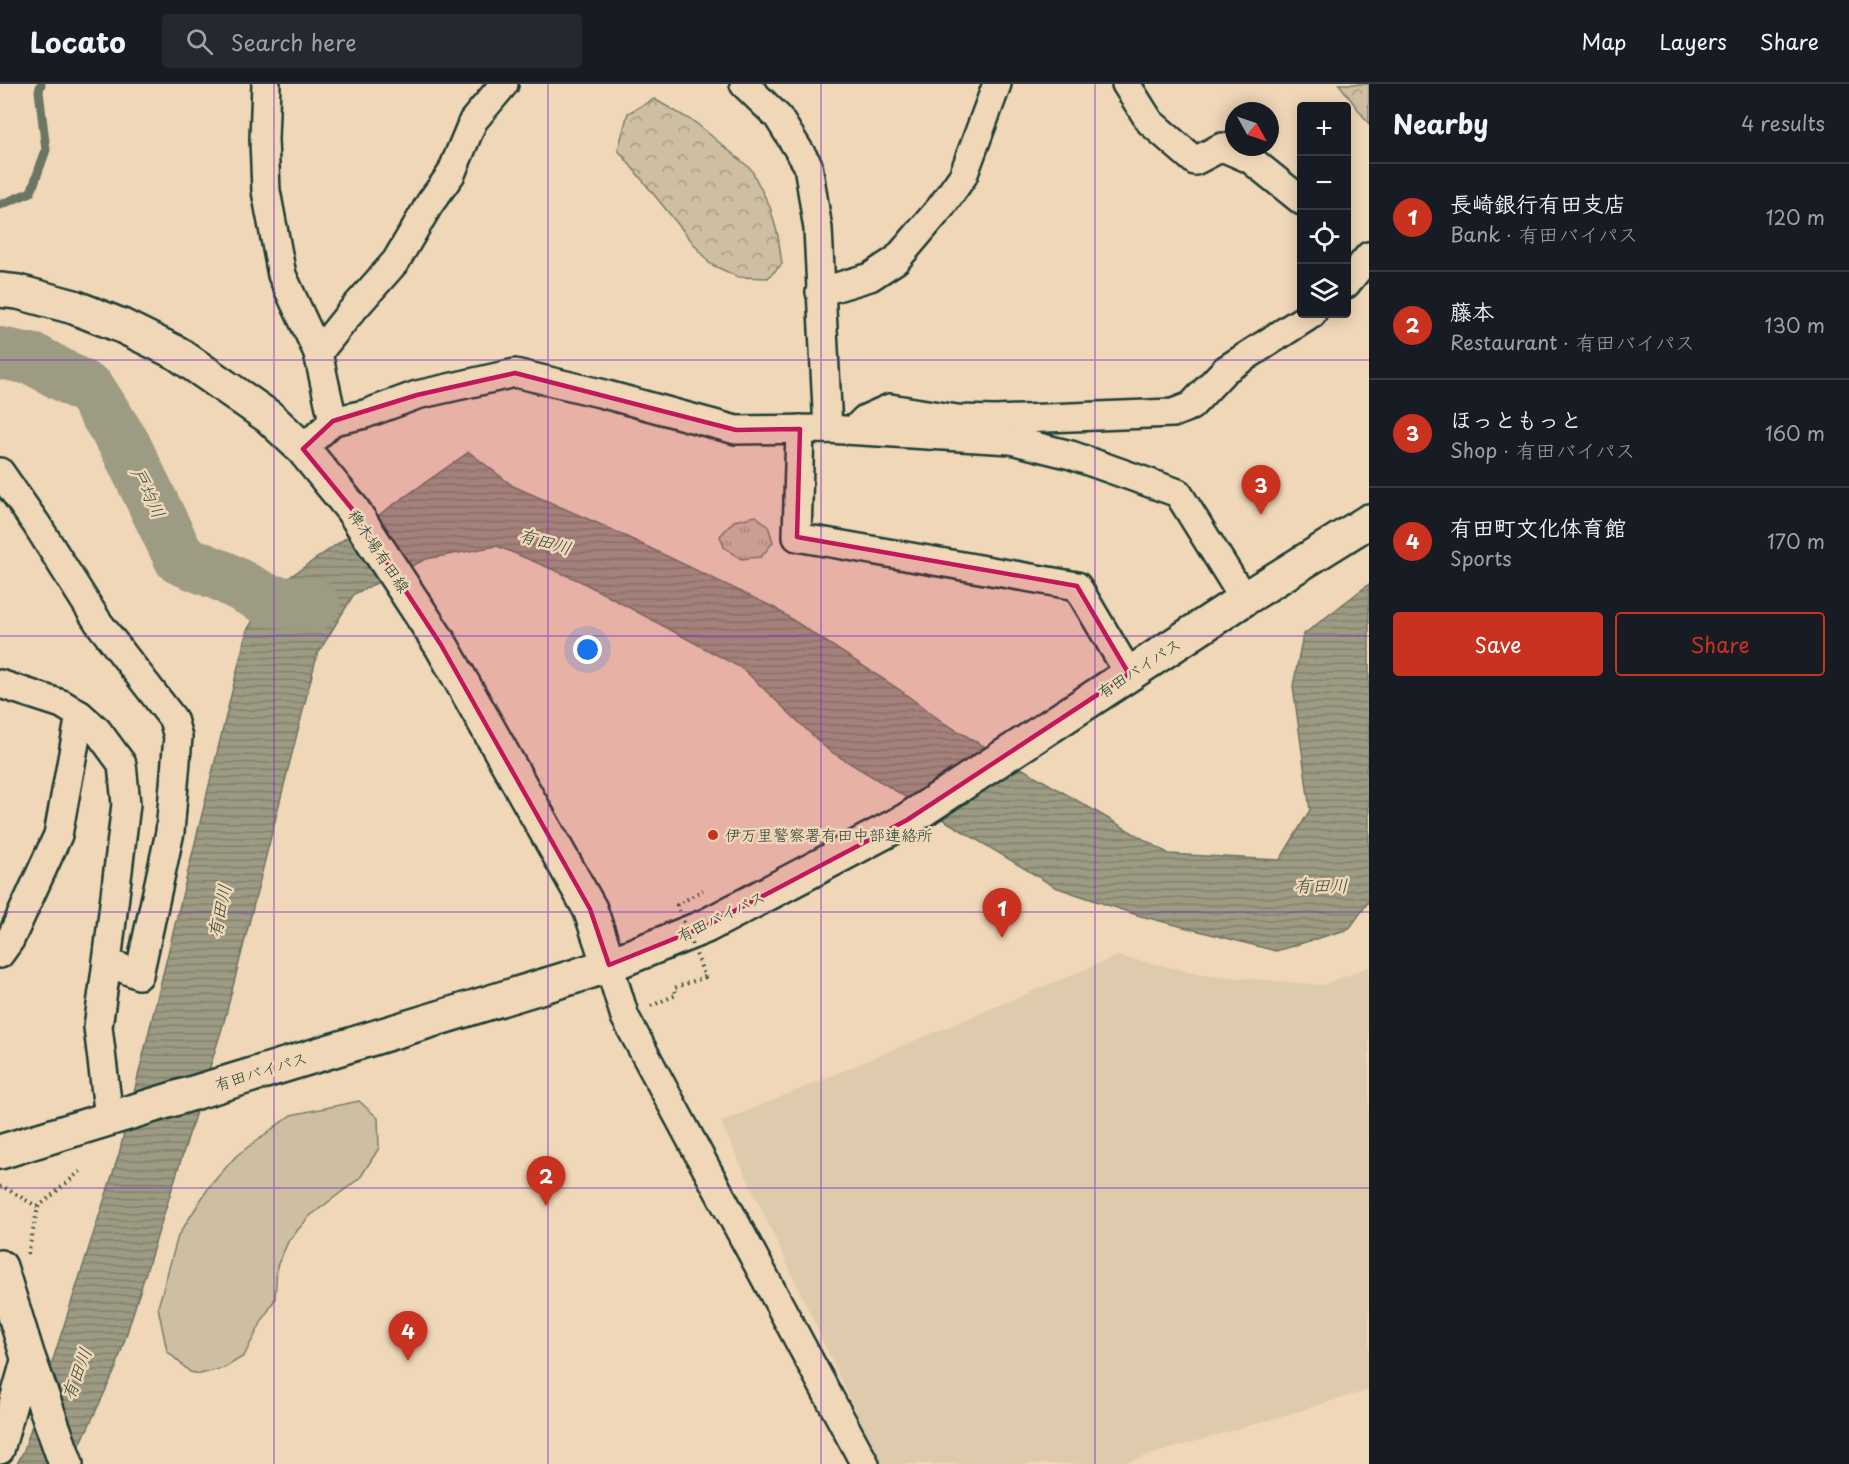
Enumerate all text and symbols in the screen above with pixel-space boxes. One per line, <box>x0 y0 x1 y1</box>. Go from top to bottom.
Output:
search box <box>162 14 582 68</box>
text: Locato <box>30 20 126 63</box>
icon: search <box>183 25 216 58</box>
text: Search here <box>231 25 357 58</box>
text: Map <box>1582 25 1626 57</box>
text: Layers <box>1659 25 1727 57</box>
text: Share <box>1760 25 1819 57</box>
north arrow <box>1225 102 1279 156</box>
map controls <box>1297 102 1351 318</box>
button: + <box>1297 102 1351 156</box>
text: Nearby <box>1393 104 1488 143</box>
text: 4 results <box>1741 108 1825 138</box>
button: − <box>1297 156 1351 210</box>
text: 長崎銀行有田支店 <box>1450 186 1626 219</box>
text: 1 <box>1408 202 1417 232</box>
text: 120 m <box>1766 202 1825 232</box>
button: locate <box>1297 210 1351 264</box>
text: Bank · 有田バイパス <box>1450 219 1638 249</box>
button: layers <box>1297 264 1351 318</box>
text: 藤本 <box>1450 294 1494 327</box>
text: 2 <box>1405 310 1420 340</box>
text: 130 m <box>1765 310 1825 340</box>
text: Restaurant · 有田バイパス <box>1450 327 1695 357</box>
text: ほっともっと <box>1450 402 1582 435</box>
text: 3 <box>1406 418 1419 448</box>
text: 160 m <box>1765 418 1825 448</box>
text: Shop · 有田バイパス <box>1450 435 1635 465</box>
water label: 戸均川 <box>125 462 173 523</box>
pin: 3 <box>1242 466 1280 515</box>
street label: 稗木場有田線 <box>343 504 417 597</box>
text: 有田町文化体育館 <box>1450 510 1626 543</box>
water label: 有田川 <box>516 520 575 561</box>
text: 4 <box>1406 526 1419 556</box>
text: 170 m <box>1767 526 1825 556</box>
text: Sports <box>1450 543 1512 573</box>
button: Save <box>1393 612 1603 676</box>
button: Share <box>1615 612 1825 676</box>
street label: 有田バイパス <box>1092 631 1185 703</box>
your location <box>573 635 602 664</box>
place label: 伊万里警察署有田中部連絡所 <box>725 822 933 846</box>
marker: 伊万里警察署有田中部連絡所 <box>706 828 720 842</box>
water label: 有田川 <box>1294 871 1348 898</box>
water label: 有田川 <box>200 881 237 940</box>
street label: 有田バイパス <box>672 883 769 947</box>
pin: 1 <box>982 888 1022 938</box>
street label: 有田バイパス <box>211 1045 310 1096</box>
pin: 2 <box>526 1156 566 1206</box>
pin: 4 <box>388 1312 428 1361</box>
water label: 有田川 <box>53 1343 98 1404</box>

